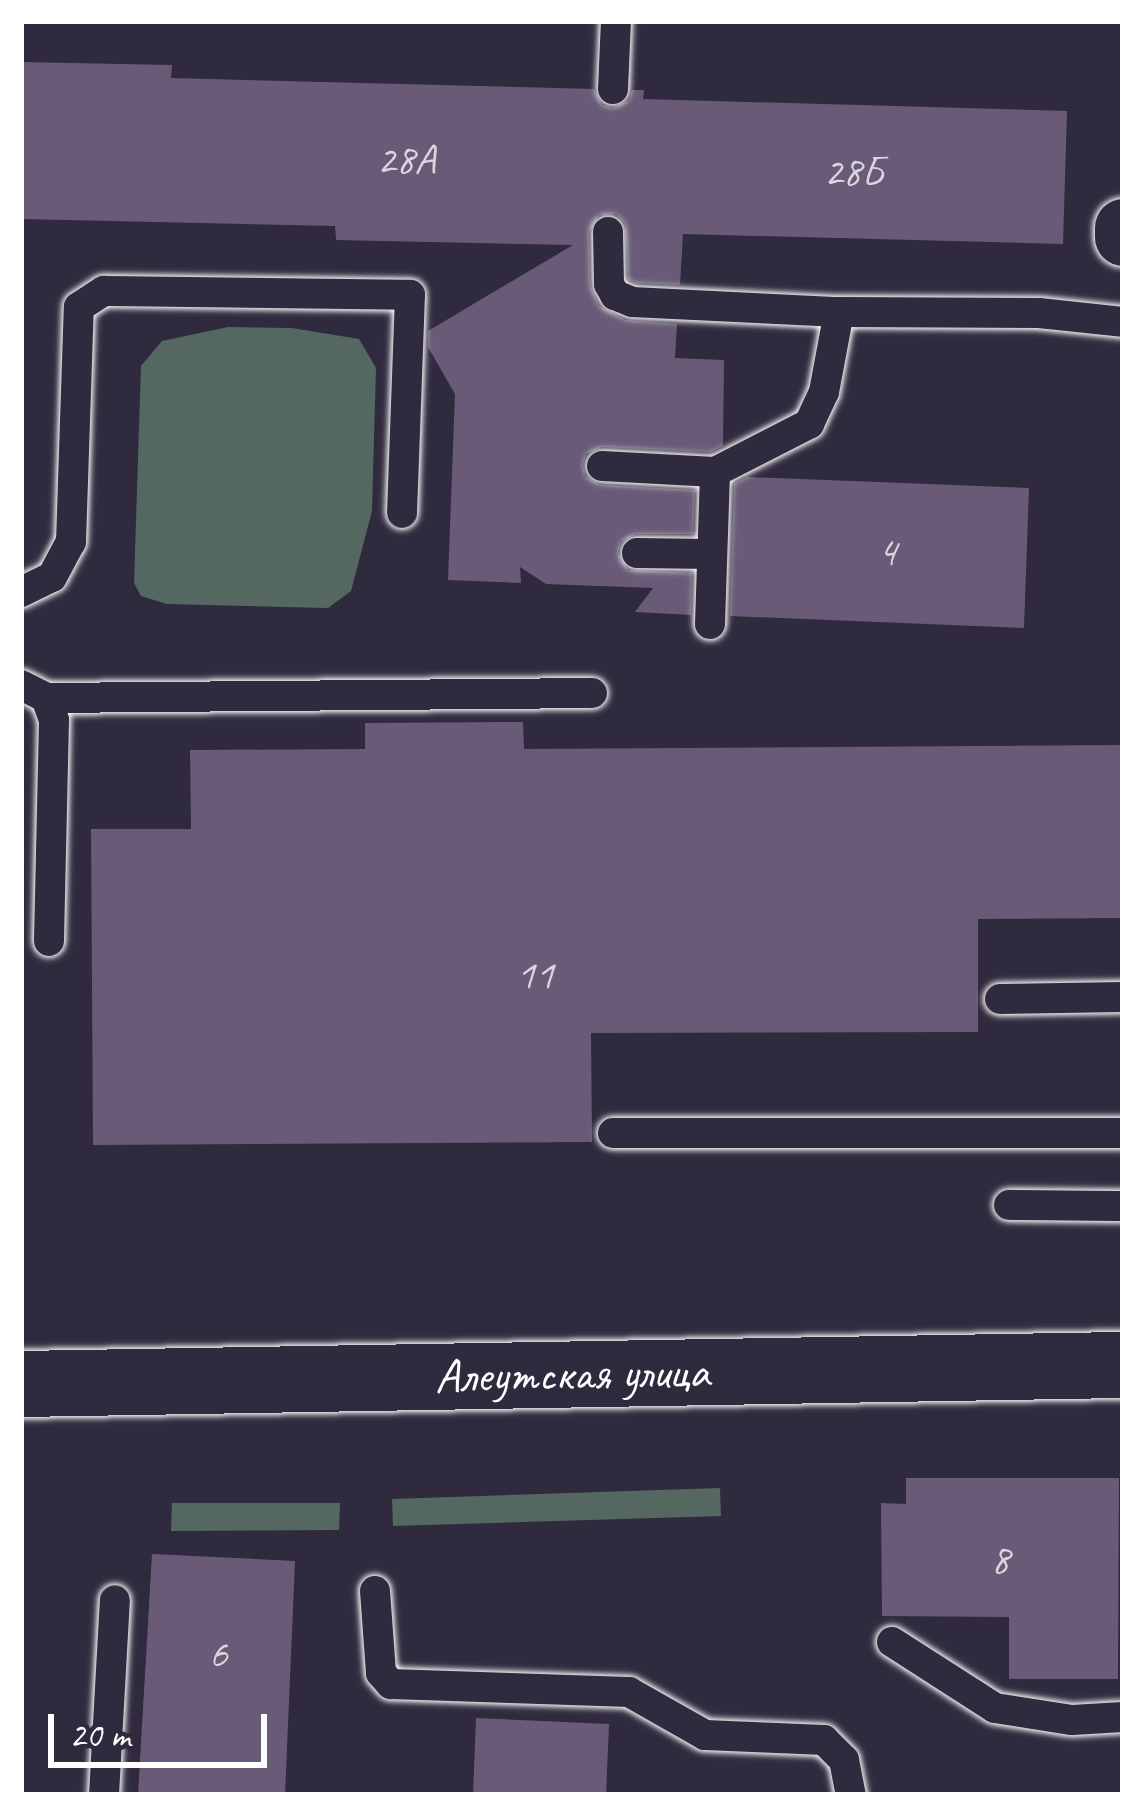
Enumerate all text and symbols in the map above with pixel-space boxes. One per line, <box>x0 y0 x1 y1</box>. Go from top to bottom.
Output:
house number: 28А <box>377 135 435 185</box>
house number: 28Б <box>823 147 883 197</box>
house number: 4 <box>878 527 896 577</box>
house number: 11 <box>516 950 554 1000</box>
street label: Алеутская улица <box>432 1343 712 1405</box>
house number: 8 <box>991 1535 1009 1585</box>
house number: 6 <box>209 1629 227 1679</box>
scale bar <box>54 1690 273 1764</box>
text: 20 m <box>69 1712 130 1758</box>

